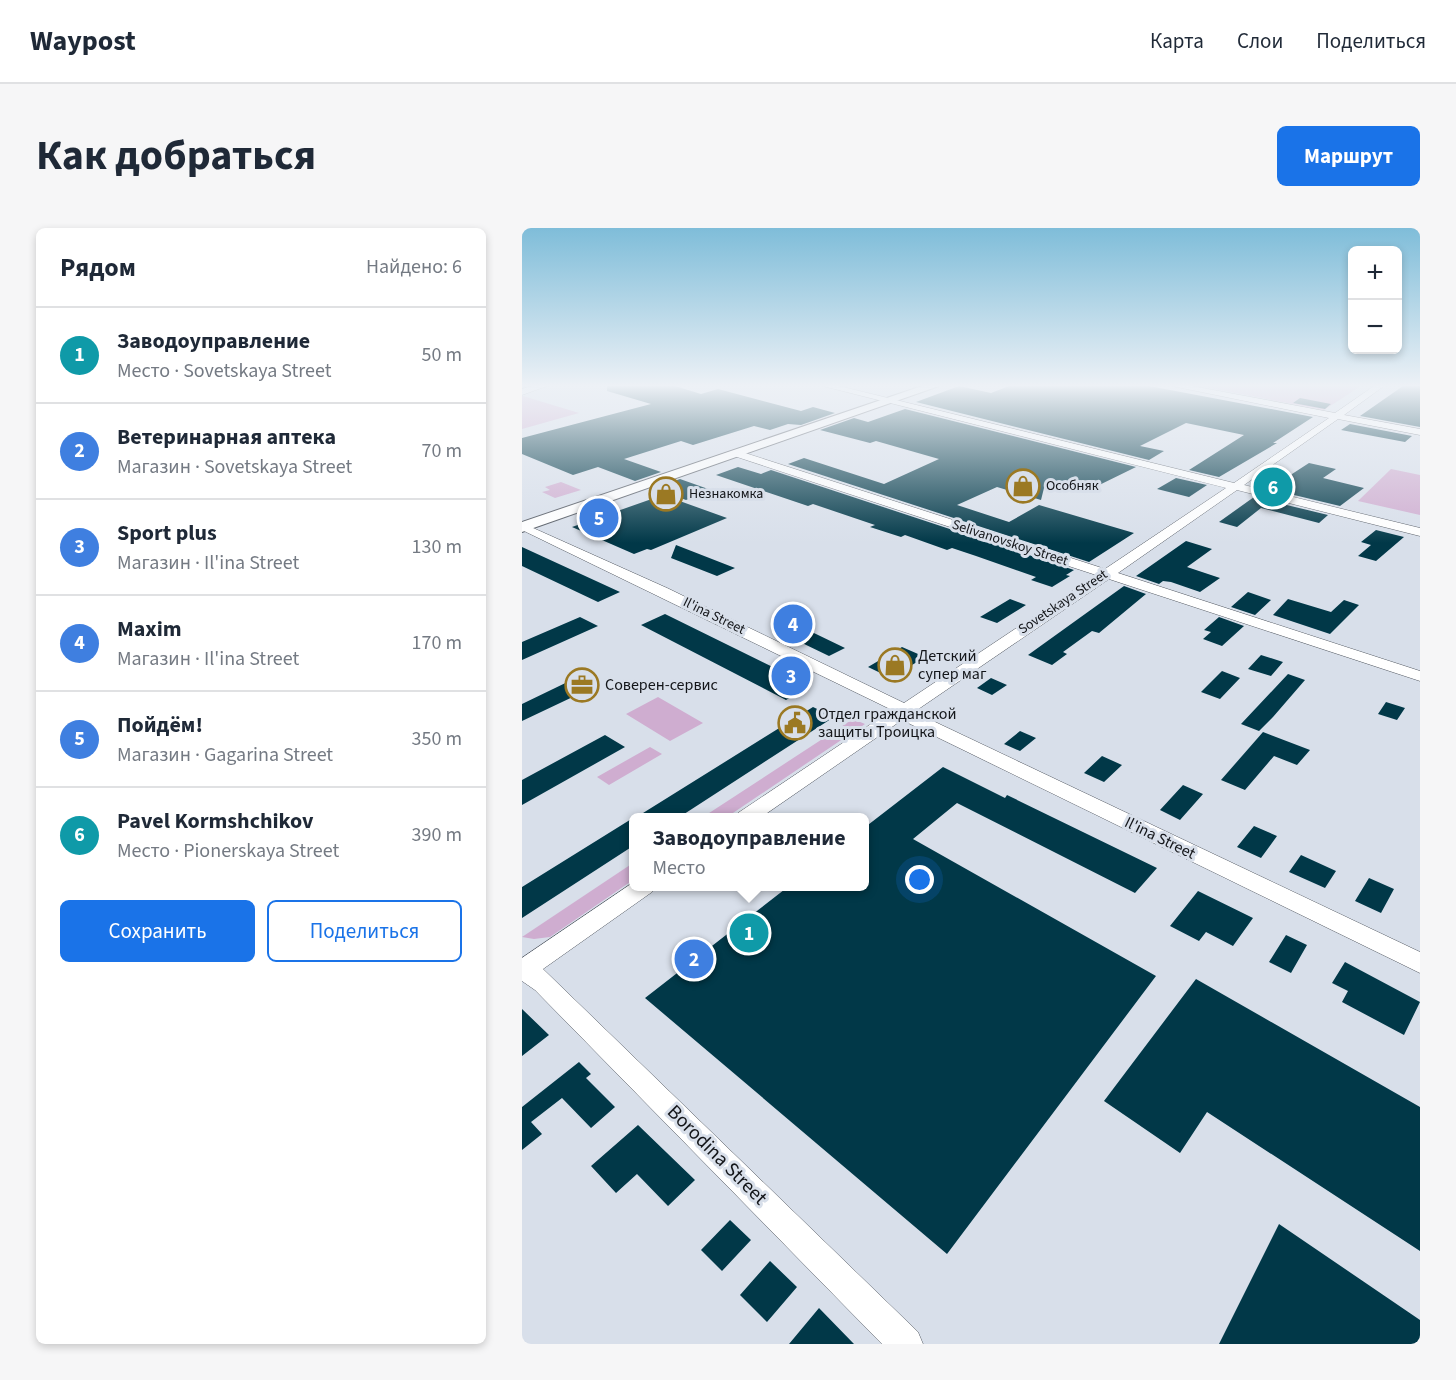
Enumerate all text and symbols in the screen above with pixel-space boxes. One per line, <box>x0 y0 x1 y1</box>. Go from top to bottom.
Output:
text: Waypost <box>30 21 136 61</box>
text: Карта <box>1150 26 1204 56</box>
text: Слои <box>1237 26 1283 56</box>
text: Поделиться <box>1316 26 1426 56</box>
text: Как добраться <box>36 126 316 186</box>
button: Маршрут <box>1277 126 1420 186</box>
map controls <box>1348 246 1402 354</box>
button: + <box>1348 246 1402 300</box>
text: Рядом <box>60 249 136 286</box>
text: Найдено: 6 <box>366 253 462 281</box>
button: − <box>1348 300 1402 354</box>
text: Заводоуправление <box>117 325 310 357</box>
text: 1 <box>74 341 85 369</box>
text: 50 m <box>422 341 462 369</box>
text: Место · Sovetskaya Street <box>117 357 331 385</box>
text: Ветеринарная аптека <box>117 421 336 453</box>
text: 2 <box>74 437 85 465</box>
text: 70 m <box>422 437 462 465</box>
text: Магазин · Sovetskaya Street <box>117 453 352 481</box>
pin: 6 <box>1254 464 1293 510</box>
shop icon: Особняк <box>1005 468 1041 504</box>
shop icon: Незнакомка <box>648 476 684 512</box>
place label: Особняк <box>1046 476 1099 496</box>
place label: Незнакомка <box>689 484 763 504</box>
pin: 5 <box>580 496 619 540</box>
street label: Selivanovskoy Street <box>949 515 1071 571</box>
text: Sport plus <box>117 517 217 549</box>
text: 3 <box>74 533 85 561</box>
text: 130 m <box>412 533 462 561</box>
text: Магазин · Il'ina Street <box>117 549 299 577</box>
street label: Sovetskaya Street <box>1014 565 1112 639</box>
street label: Il'ina Street <box>680 592 749 640</box>
pin: 4 <box>774 602 812 646</box>
text: Maxim <box>117 613 182 645</box>
text: 4 <box>74 629 85 657</box>
text: 170 m <box>412 629 462 657</box>
text: Магазин · Il'ina Street <box>117 645 299 673</box>
place label: Детский супер маг <box>918 645 987 685</box>
shop icon: Детский супер маг <box>877 647 913 683</box>
pin: 3 <box>772 654 810 698</box>
office icon: Соверен-сервис <box>564 667 600 703</box>
place label: Соверен-сервис <box>605 674 718 696</box>
place label: Отдел гражданской защиты Троицка <box>818 703 957 743</box>
public building icon: Отдел гражданской защиты Троицка <box>777 705 813 741</box>
text: Пойдём! <box>117 709 203 741</box>
text: 5 <box>74 725 85 753</box>
text: 350 m <box>412 725 462 753</box>
text: Магазин · Gagarina Street <box>117 741 333 769</box>
text: Pavel Kormshchikov <box>117 805 314 837</box>
street label: Il'ina Street <box>1121 811 1200 865</box>
popup <box>629 813 869 891</box>
text: 6 <box>74 821 85 849</box>
text: 390 m <box>412 821 462 849</box>
text: Заводоуправление <box>652 822 846 854</box>
text: Место · Pionerskaya Street <box>117 837 339 865</box>
text: Место <box>652 854 706 882</box>
your location <box>905 865 934 894</box>
button: Сохранить <box>60 900 255 962</box>
button: Поделиться <box>267 900 462 962</box>
pin: 1 <box>730 910 768 956</box>
pin: 2 <box>674 936 714 982</box>
street label: Borodina Street <box>661 1099 773 1211</box>

